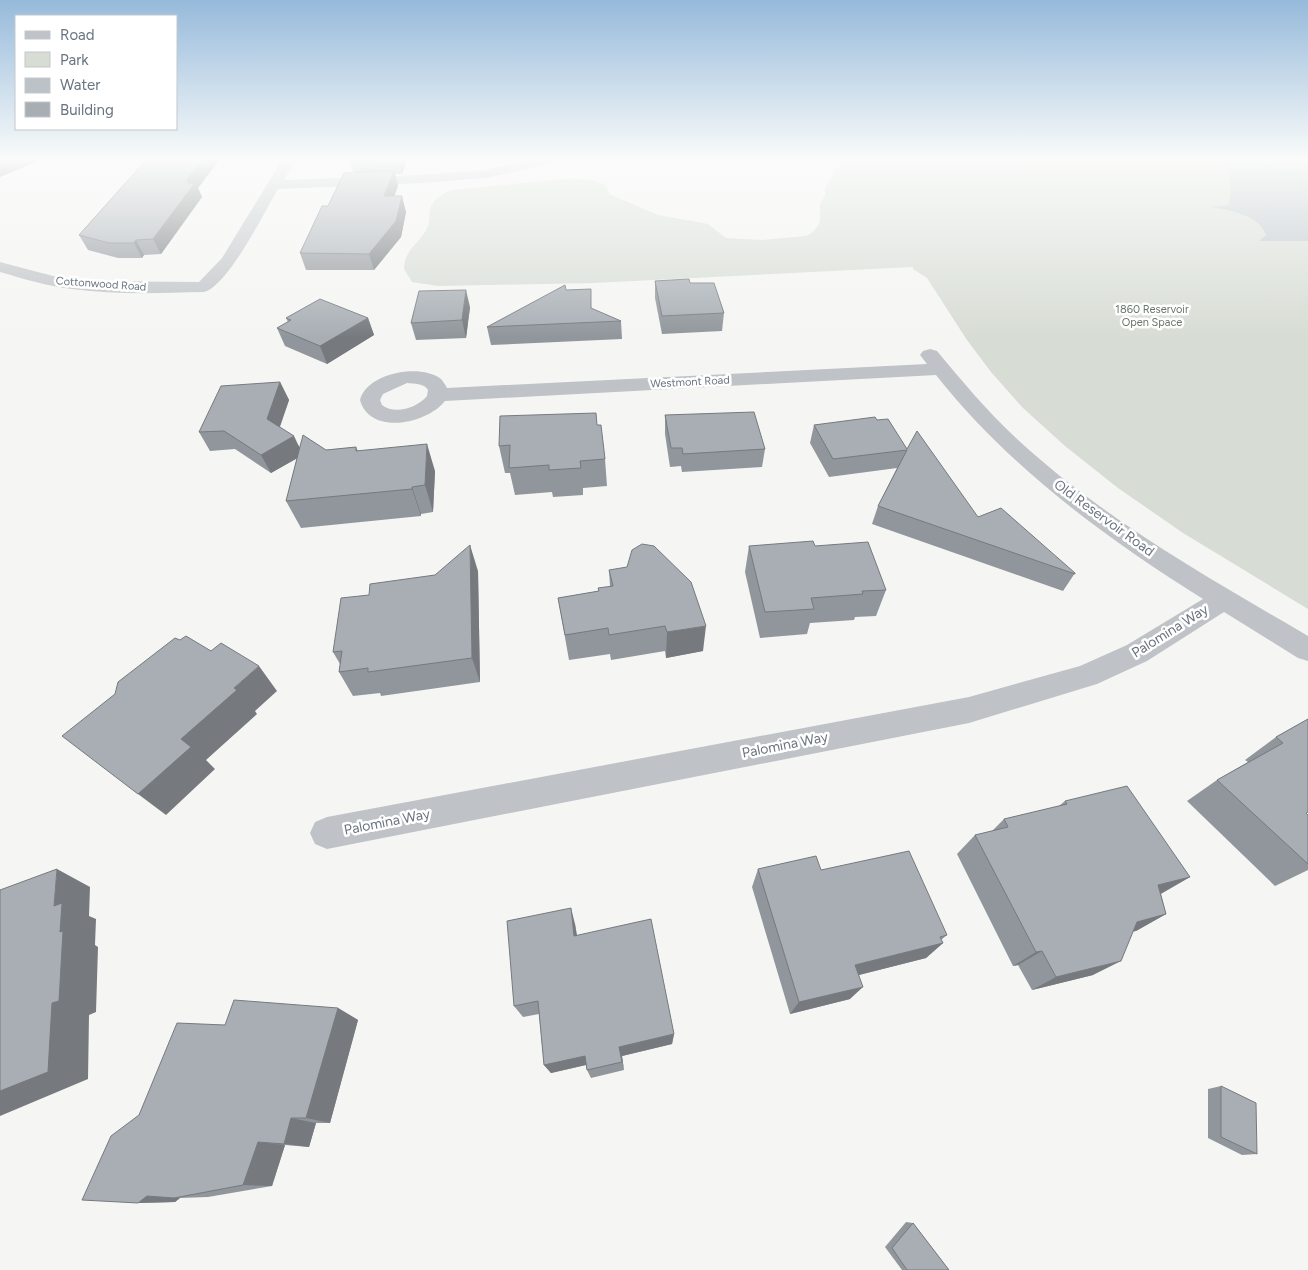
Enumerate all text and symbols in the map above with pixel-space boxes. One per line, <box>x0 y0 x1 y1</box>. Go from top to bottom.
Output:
legend <box>15 15 178 130</box>
text: Road <box>60 26 95 44</box>
text: Park <box>60 51 89 69</box>
text: Water <box>60 76 100 94</box>
text: Building <box>60 101 114 119</box>
street label: Cottonwood Road <box>55 274 147 294</box>
park label: 1860 Reservoir Open Space <box>1115 303 1189 329</box>
street label: Westmont Road <box>650 373 730 391</box>
street label: Old Reservoir Road <box>1051 476 1157 560</box>
street label: Palomina Way <box>1129 600 1212 661</box>
street label: Palomina Way <box>741 728 830 762</box>
street label: Palomina Way <box>343 805 432 839</box>

